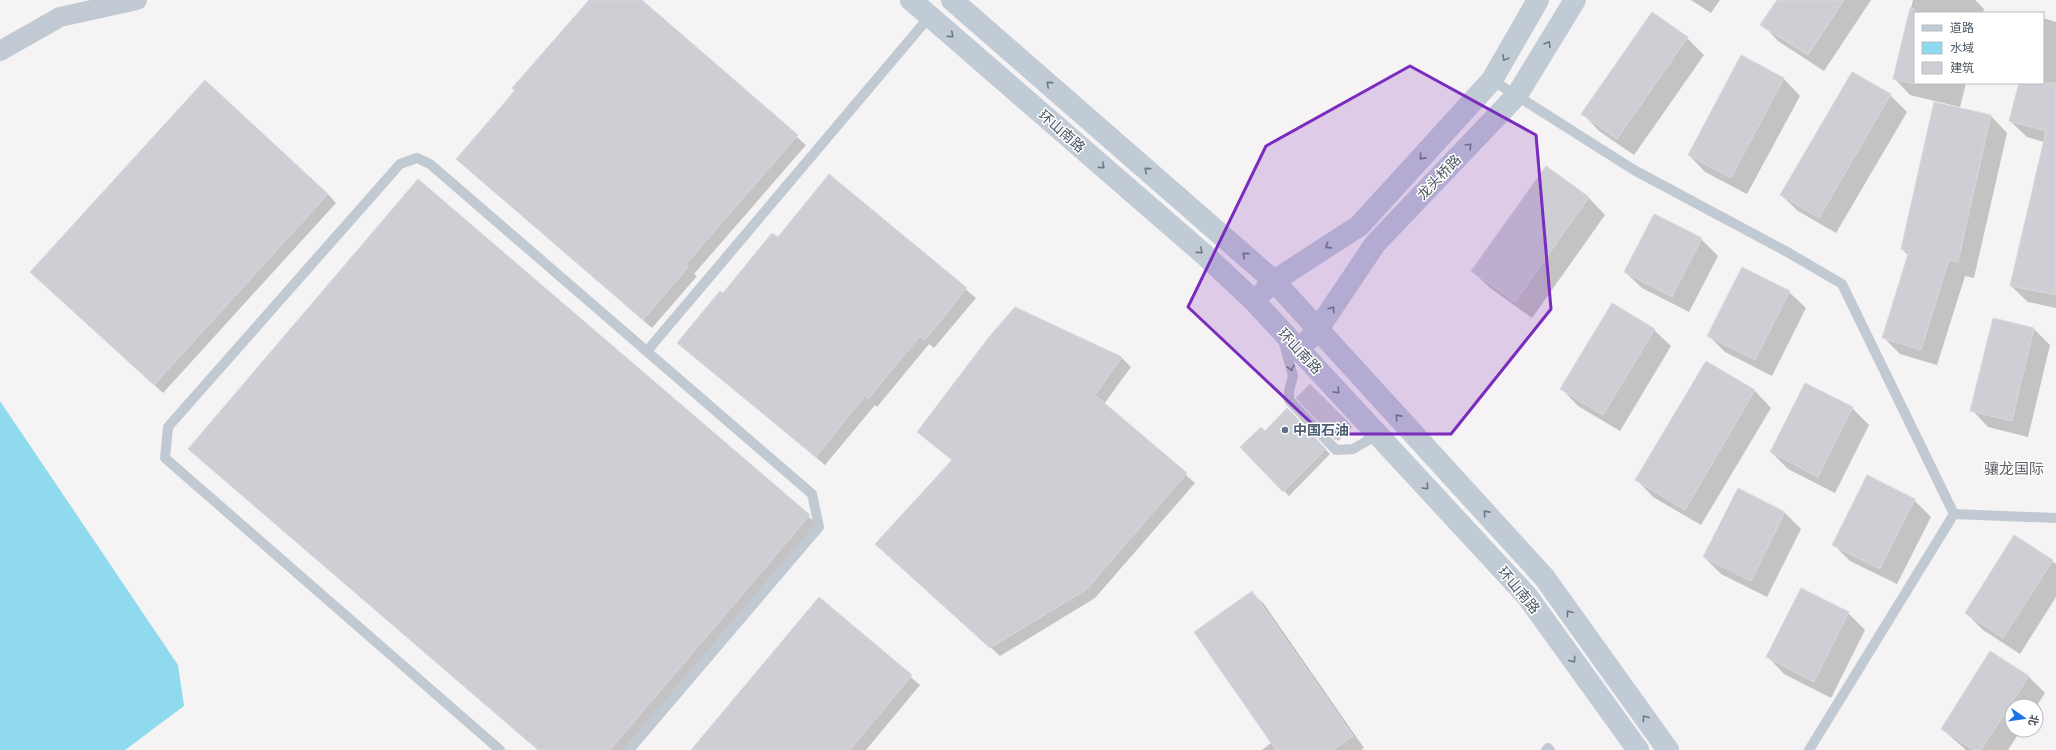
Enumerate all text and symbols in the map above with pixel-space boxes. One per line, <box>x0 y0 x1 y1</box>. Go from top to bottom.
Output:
legend <box>1914 12 2044 84</box>
text: 道路 <box>1950 20 1974 37</box>
one-way arrow <box>946 30 954 37</box>
text: 水域 <box>1950 40 1974 57</box>
one-way arrow <box>1544 41 1551 48</box>
one-way arrow <box>1502 54 1509 61</box>
text: 建筑 <box>1950 60 1974 77</box>
one-way arrow <box>1046 82 1054 89</box>
street label: 环山南路 <box>1034 106 1089 158</box>
one-way arrow <box>1464 143 1471 150</box>
street label: 龙头桥路 <box>1413 151 1466 205</box>
one-way arrow <box>1419 152 1427 160</box>
one-way arrow <box>1097 161 1105 168</box>
one-way arrow <box>1144 167 1152 174</box>
one-way arrow <box>1325 241 1332 249</box>
one-way arrow <box>1196 246 1203 253</box>
one-way arrow <box>1242 253 1250 260</box>
one-way arrow <box>1327 306 1334 313</box>
street label: 环山南路 <box>1273 324 1326 379</box>
one-way arrow <box>1286 365 1294 371</box>
one-way arrow <box>1333 387 1340 394</box>
one-way arrow <box>1396 414 1403 422</box>
place label: 中国石油 <box>1293 421 1349 441</box>
marker: 中国石油 <box>1280 425 1290 435</box>
district label: 骧龙国际 <box>1984 459 2044 480</box>
one-way arrow <box>1421 482 1428 490</box>
one-way arrow <box>1483 510 1490 518</box>
street label: 环山南路 <box>1493 563 1544 619</box>
one-way arrow <box>1567 610 1574 617</box>
one-way arrow <box>1568 656 1575 663</box>
north arrow <box>2004 698 2044 738</box>
text: 北 <box>2025 713 2042 727</box>
one-way arrow <box>1643 716 1650 723</box>

